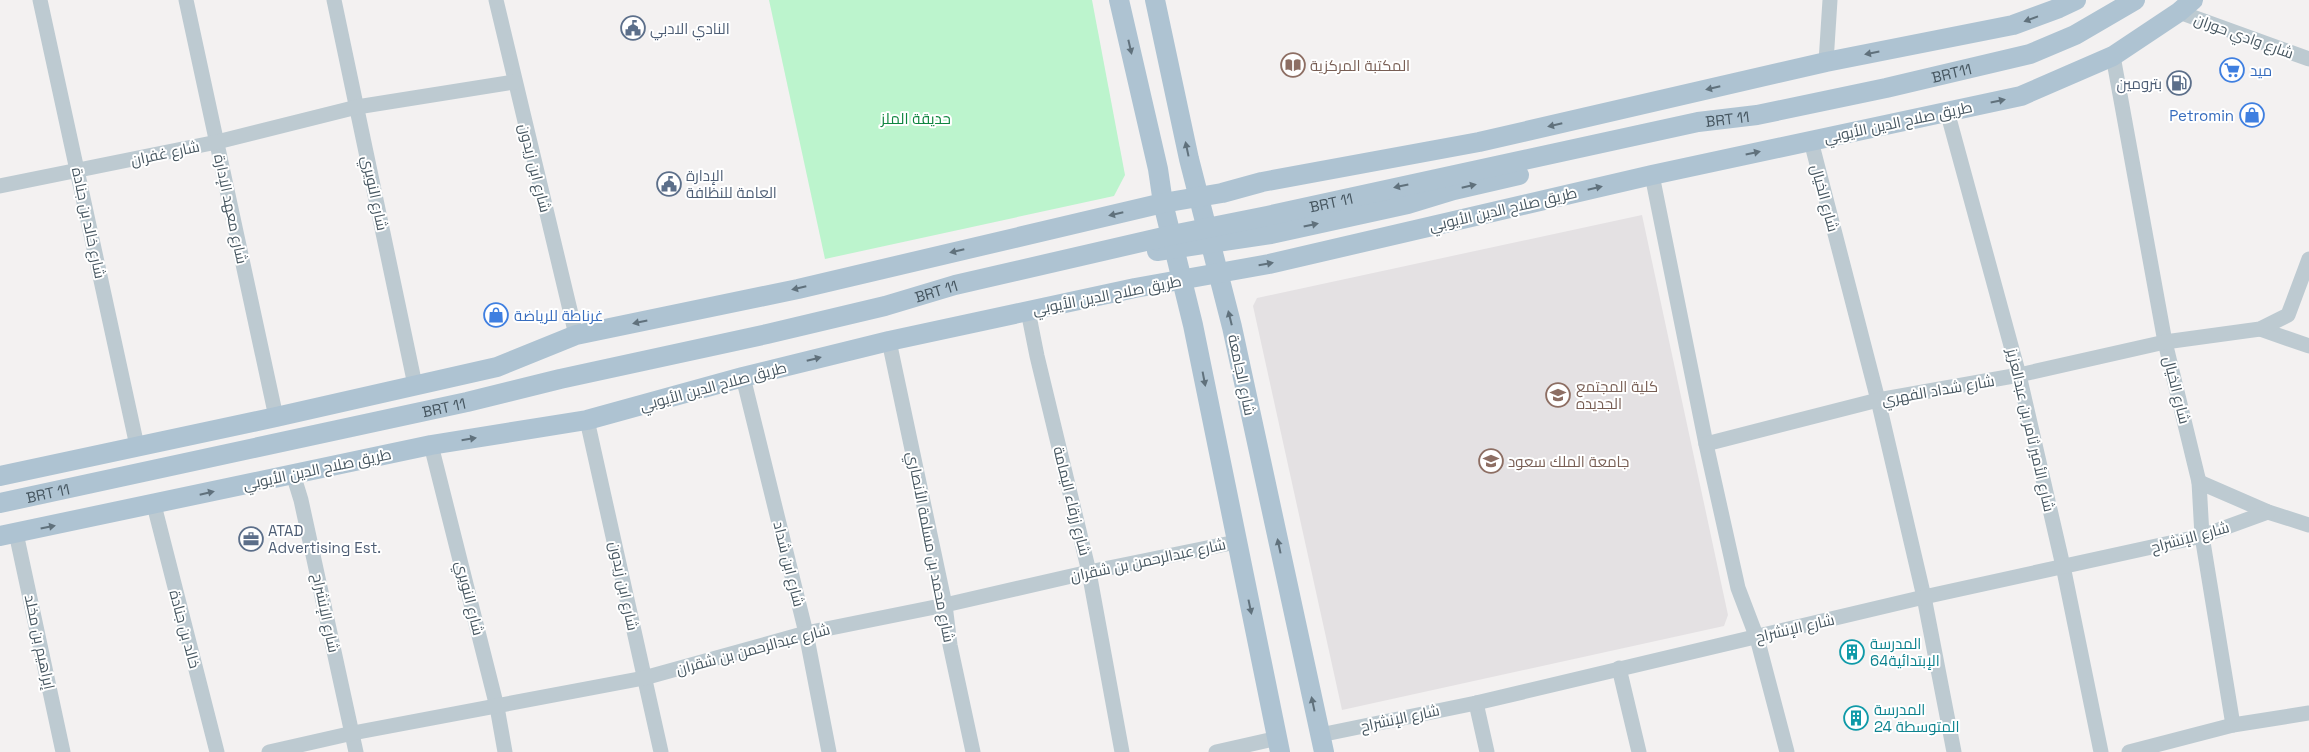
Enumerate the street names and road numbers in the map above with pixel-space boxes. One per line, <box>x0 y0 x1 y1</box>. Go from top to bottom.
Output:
street label: شارع وادي حوران <box>2191 9 2296 66</box>
street label: BRT11 <box>1930 59 1973 86</box>
street label: طريق صلاح الدين الأيوبي <box>1822 97 1975 150</box>
street label: BRT 11 <box>1704 106 1750 131</box>
street label: شارع ابن زيدون <box>513 122 555 215</box>
street label: شارع غفران <box>129 136 202 172</box>
street label: شارع معهد الإدارة <box>208 152 252 266</box>
street label: شارع النويري <box>355 154 392 233</box>
street label: شارع الخيال <box>1805 162 1843 234</box>
street label: شارع خالد بن جنادة <box>66 166 110 281</box>
street label: طريق صلاح الدين الأيوبي <box>1427 183 1579 238</box>
street label: BRT 11 <box>1308 188 1355 216</box>
street label: طريق صلاح الدين الأيوبي <box>1031 271 1184 322</box>
street label: BRT 11 <box>912 275 960 306</box>
street label: شارع الجامعة <box>1222 333 1260 418</box>
street label: شارع الأمير ثامر بن عبدالعزيز <box>2001 346 2059 514</box>
street label: شارع الخيال <box>2158 354 2195 426</box>
street label: طريق صلاح الدين الأيوبي <box>638 357 789 418</box>
street label: شارع شداد الفهري <box>1880 371 1996 412</box>
street label: BRT 11 <box>420 393 467 421</box>
street label: طريق صلاح الدين الأيوبي <box>241 444 394 497</box>
street label: شارع زرقاء اليمامة <box>1047 444 1095 558</box>
street label: شارع محمد بن مسلمة الأنصاري <box>900 450 959 645</box>
street label: BRT 11 <box>24 479 71 507</box>
street label: شارع الإنشراح <box>2149 517 2232 559</box>
street label: شارع ابن شداد <box>767 519 809 609</box>
street label: شارع عبدالرحمن بن شقران <box>1068 534 1228 588</box>
street label: شارع ابن زيدون <box>603 540 643 633</box>
street label: شارع النويري <box>449 559 488 638</box>
street label: شارع الإنشراح <box>306 572 344 655</box>
street label: خالد بن جنادة <box>164 588 205 670</box>
street label: إبراهيم بن مخلد <box>20 593 59 691</box>
street label: شارع الإنشراح <box>1754 610 1837 648</box>
street label: شارع عبدالرحمن بن شقران <box>674 619 833 681</box>
street label: شارع الإنشراح <box>1359 700 1442 738</box>

